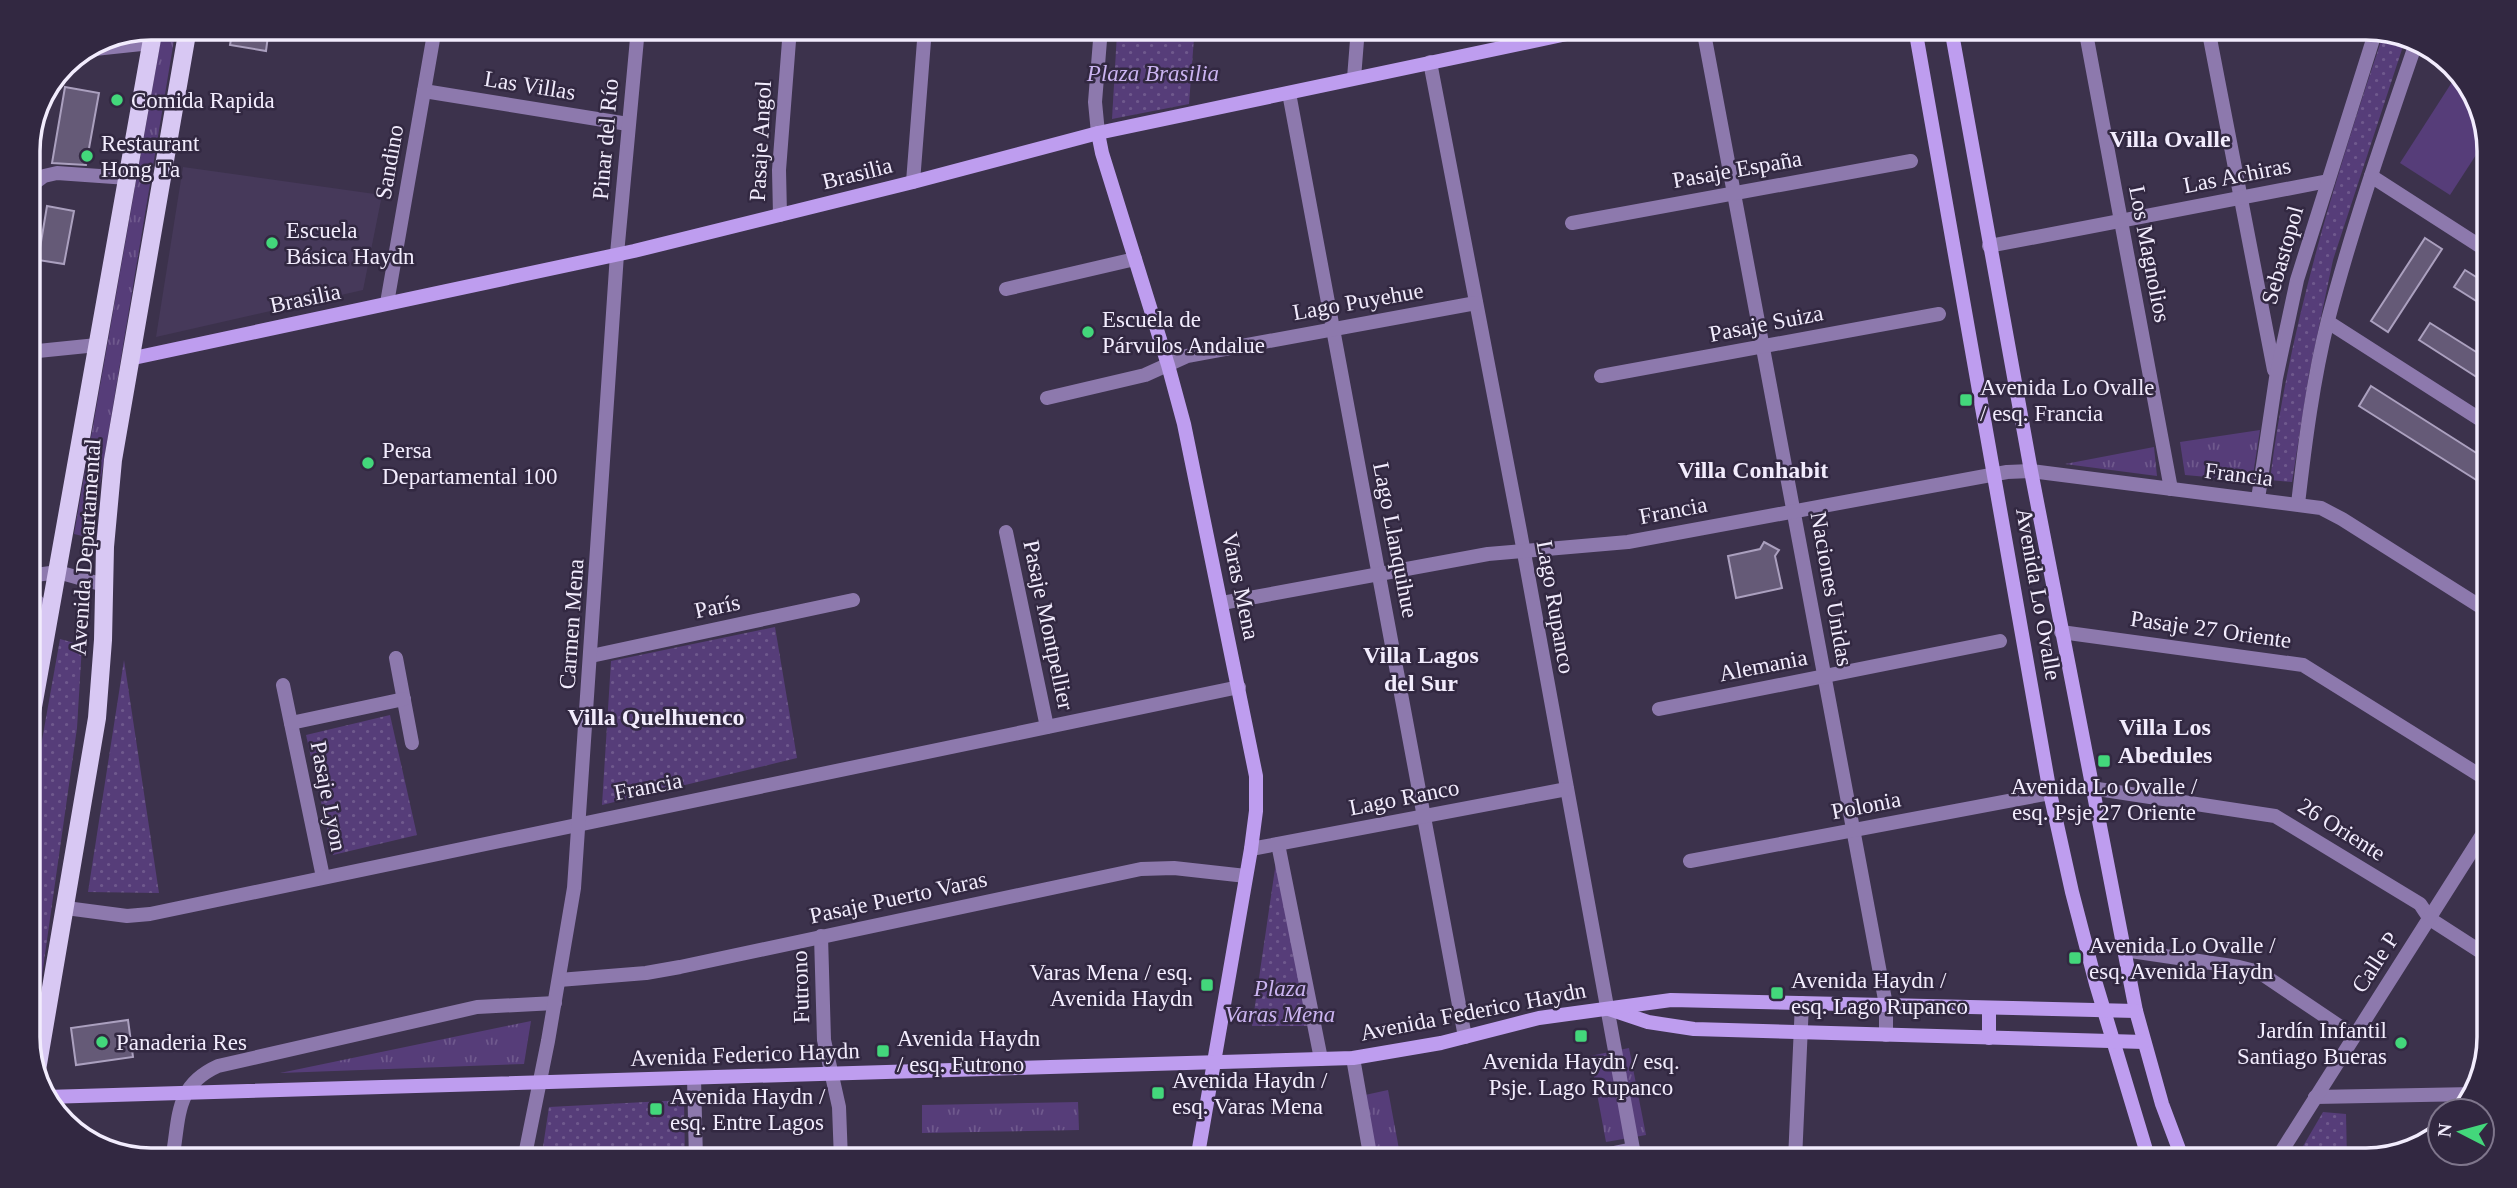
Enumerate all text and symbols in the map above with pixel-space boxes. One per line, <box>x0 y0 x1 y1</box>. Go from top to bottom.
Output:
park label: Plaza Brasilia <box>1086 61 1219 86</box>
street label: Las Villas <box>482 66 577 105</box>
street label: Pinar del Río <box>588 77 623 201</box>
street label: Pasaje Angol <box>745 80 776 202</box>
place label: Comida Rapida <box>131 88 275 113</box>
marker: Comida Rapida <box>109 92 125 108</box>
street label: Sandino <box>371 123 408 201</box>
district label: Villa Ovalle <box>2109 126 2231 152</box>
place label: Restaurant Hong Ta <box>101 131 200 182</box>
street label: Pasaje España <box>1670 146 1804 193</box>
marker: Restaurant Hong Ta <box>79 148 95 164</box>
street label: Brasilia <box>819 153 895 194</box>
street label: Las Achiras <box>2181 153 2293 198</box>
street label: Los Magnolios <box>2124 184 2175 325</box>
street label: Sebastopol <box>2257 203 2308 307</box>
place label: Escuela Básica Haydn <box>286 218 415 269</box>
marker: Escuela Básica Haydn <box>264 235 280 251</box>
street label: Lago Puyehue <box>1291 278 1425 325</box>
street label: Brasilia <box>268 279 343 318</box>
street label: Pasaje Suiza <box>1707 300 1825 347</box>
place label: Escuela de Párvulos Andalue <box>1102 307 1265 358</box>
marker: Escuela de Párvulos Andalue <box>1080 324 1096 340</box>
place label: Avenida Lo Ovalle / esq. Francia <box>1980 375 2155 426</box>
marker: Avenida Lo Ovalle / esq. Francia <box>1958 392 1974 408</box>
street label: Avenida Departamental <box>65 438 106 656</box>
place label: Persa Departamental 100 <box>382 438 558 489</box>
marker: Persa Departamental 100 <box>360 455 376 471</box>
district label: Villa Conhabit <box>1678 457 1828 483</box>
street label: Francia <box>2203 458 2275 491</box>
street label: Lago Llanquihue <box>1368 460 1423 620</box>
street label: Francia <box>1637 492 1709 529</box>
street label: Avenida Lo Ovalle <box>2011 506 2066 682</box>
street label: Naciones Unidas <box>1806 510 1857 668</box>
street label: Varas Mena <box>1217 530 1264 642</box>
street label: Pasaje Montpellier <box>1018 538 1079 713</box>
street label: Lago Rupanco <box>1531 539 1580 676</box>
street label: Carmen Mena <box>554 558 589 690</box>
street label: París <box>692 589 742 623</box>
street label: Pasaje 27 Oriente <box>2129 606 2293 653</box>
district label: Villa Lagos del Sur <box>1363 642 1479 696</box>
street label: Alemania <box>1717 645 1809 686</box>
district label: Villa Quelhuenco <box>567 704 745 730</box>
district label: Villa Los Abedules <box>2118 714 2212 768</box>
street label: Pasaje Lyon <box>306 739 352 854</box>
marker: Avenida Lo Ovalle / esq. Psje 27 Oriente <box>2096 753 2112 769</box>
street label: Francia <box>612 768 684 805</box>
place label: Avenida Lo Ovalle / esq. Psje 27 Oriente <box>2011 774 2198 825</box>
street label: Lago Ranco <box>1347 775 1461 820</box>
street label: Polonia <box>1829 787 1903 824</box>
street label: 26 Oriente <box>2294 793 2390 866</box>
street label: Pasaje Puerto Varas <box>807 866 989 929</box>
street label: Calle P <box>2347 927 2404 997</box>
place label: Avenida Lo Ovalle / esq. Avenida Haydn <box>2089 933 2276 984</box>
street label: Futrono <box>787 950 814 1024</box>
marker: Avenida Lo Ovalle / esq. Avenida Haydn <box>2067 950 2083 966</box>
place label: Varas Mena / esq. Avenida Haydn <box>1029 960 1193 1011</box>
place label: Avenida Haydn / esq. Lago Rupanco <box>1791 968 1968 1019</box>
park label: Plaza Varas Mena <box>1225 976 1335 1027</box>
marker: Varas Mena / esq. Avenida Haydn <box>1199 977 1215 993</box>
street label: Avenida Federico Haydn <box>1358 977 1589 1046</box>
marker: Avenida Haydn / esq. Lago Rupanco <box>1769 985 1785 1001</box>
place label: Jardín Infantil Santiago Bueras <box>2237 1018 2387 1069</box>
place label: Avenida Haydn / esq. Futrono <box>897 1026 1041 1077</box>
marker: Avenida Haydn / esq. Psje. Lago Rupanco <box>1573 1028 1589 1044</box>
place label: Panaderia Res <box>116 1030 247 1055</box>
marker: Panaderia Res <box>94 1034 110 1050</box>
marker: Jardín Infantil Santiago Bueras <box>2393 1035 2409 1051</box>
street label: Avenida Federico Haydn <box>630 1038 861 1071</box>
marker: Avenida Haydn / esq. Futrono <box>875 1043 891 1059</box>
place label: Avenida Haydn / esq. Psje. Lago Rupanco <box>1482 1049 1680 1100</box>
place label: Avenida Haydn / esq. Varas Mena <box>1172 1068 1328 1119</box>
place label: Avenida Haydn / esq. Entre Lagos <box>670 1084 826 1135</box>
marker: Avenida Haydn / esq. Varas Mena <box>1150 1085 1166 1101</box>
north arrow <box>2426 1097 2496 1167</box>
marker: Avenida Haydn / esq. Entre Lagos <box>648 1101 664 1117</box>
text: N <box>2433 1122 2456 1138</box>

